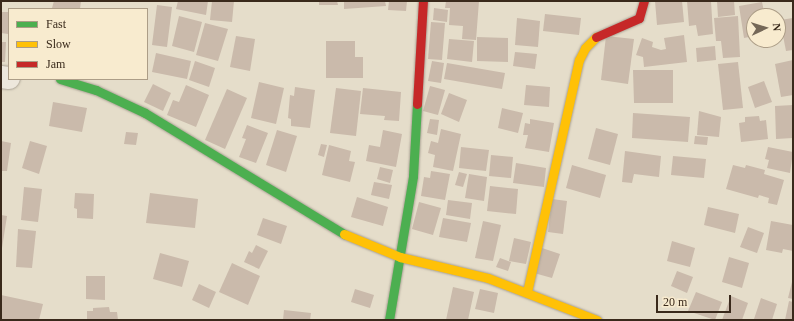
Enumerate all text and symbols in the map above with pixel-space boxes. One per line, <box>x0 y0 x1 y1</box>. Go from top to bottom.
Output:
legend <box>8 8 148 80</box>
north arrow <box>746 8 786 48</box>
text: Fast <box>46 17 66 31</box>
text: N <box>771 23 783 32</box>
text: Slow <box>46 37 71 51</box>
text: Jam <box>46 57 65 71</box>
scale bar <box>658 287 733 313</box>
text: 20 m <box>663 295 687 309</box>

